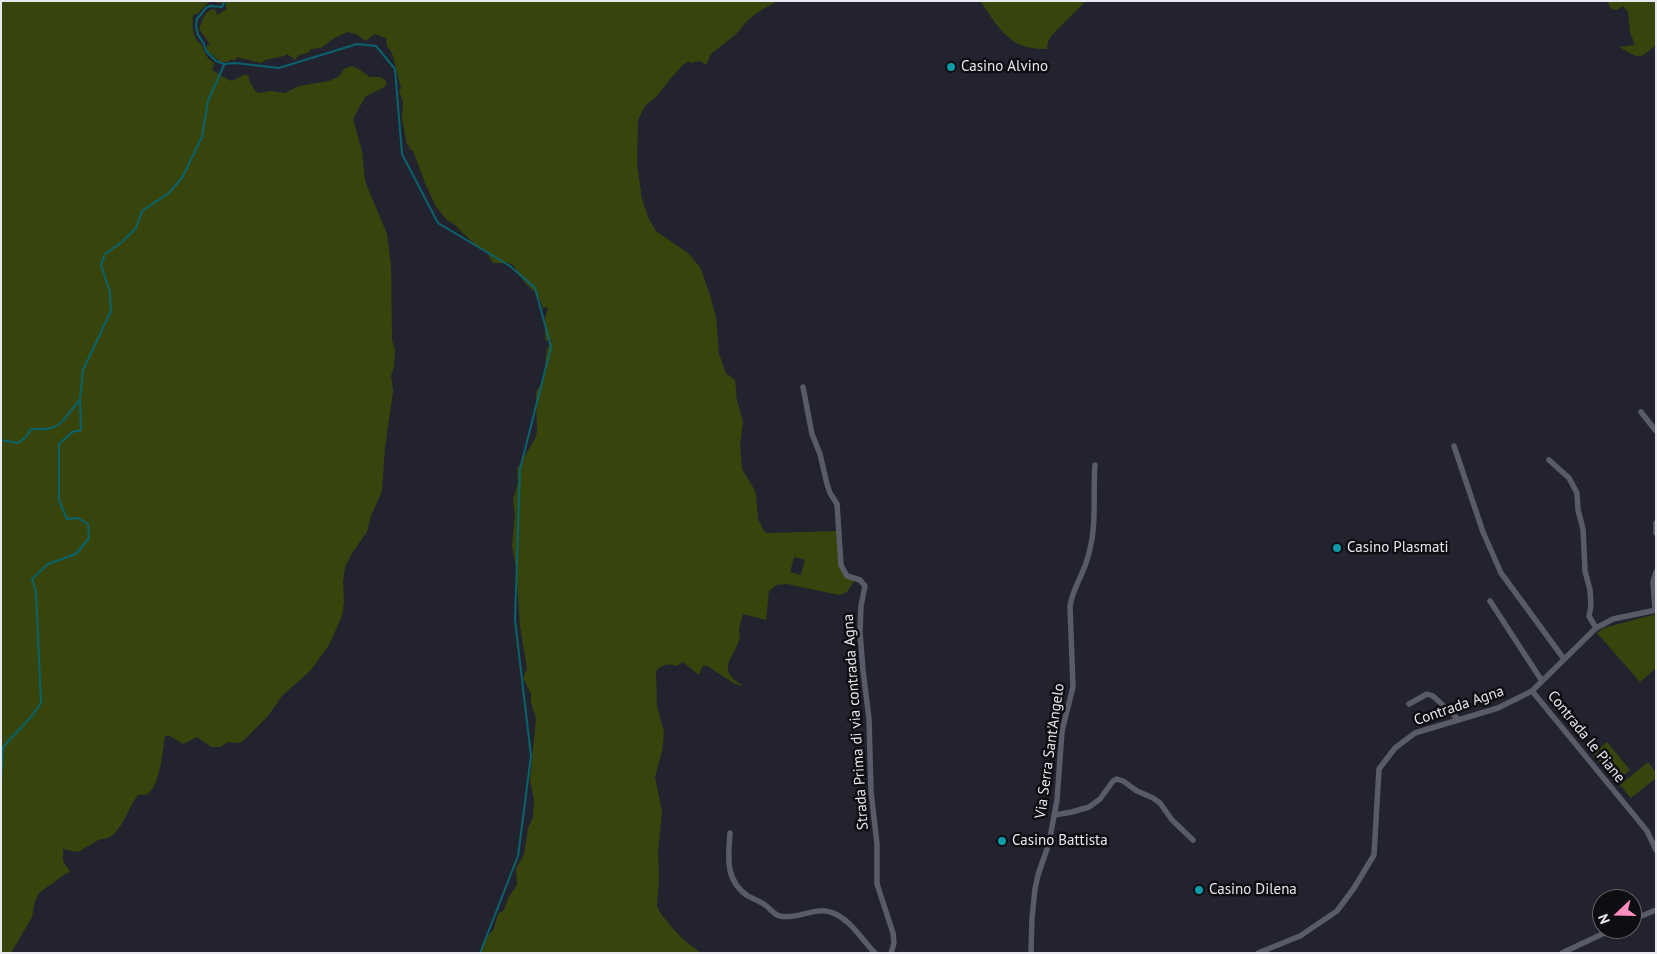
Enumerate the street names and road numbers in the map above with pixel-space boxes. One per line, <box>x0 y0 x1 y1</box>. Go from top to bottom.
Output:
street label: Strada Prima di via contrada Agna <box>839 613 873 831</box>
street label: Via Serra Sant'Angelo <box>1032 682 1068 820</box>
street label: Contrada Agna <box>1412 682 1506 730</box>
street label: Contrada le Piane <box>1543 687 1629 787</box>

